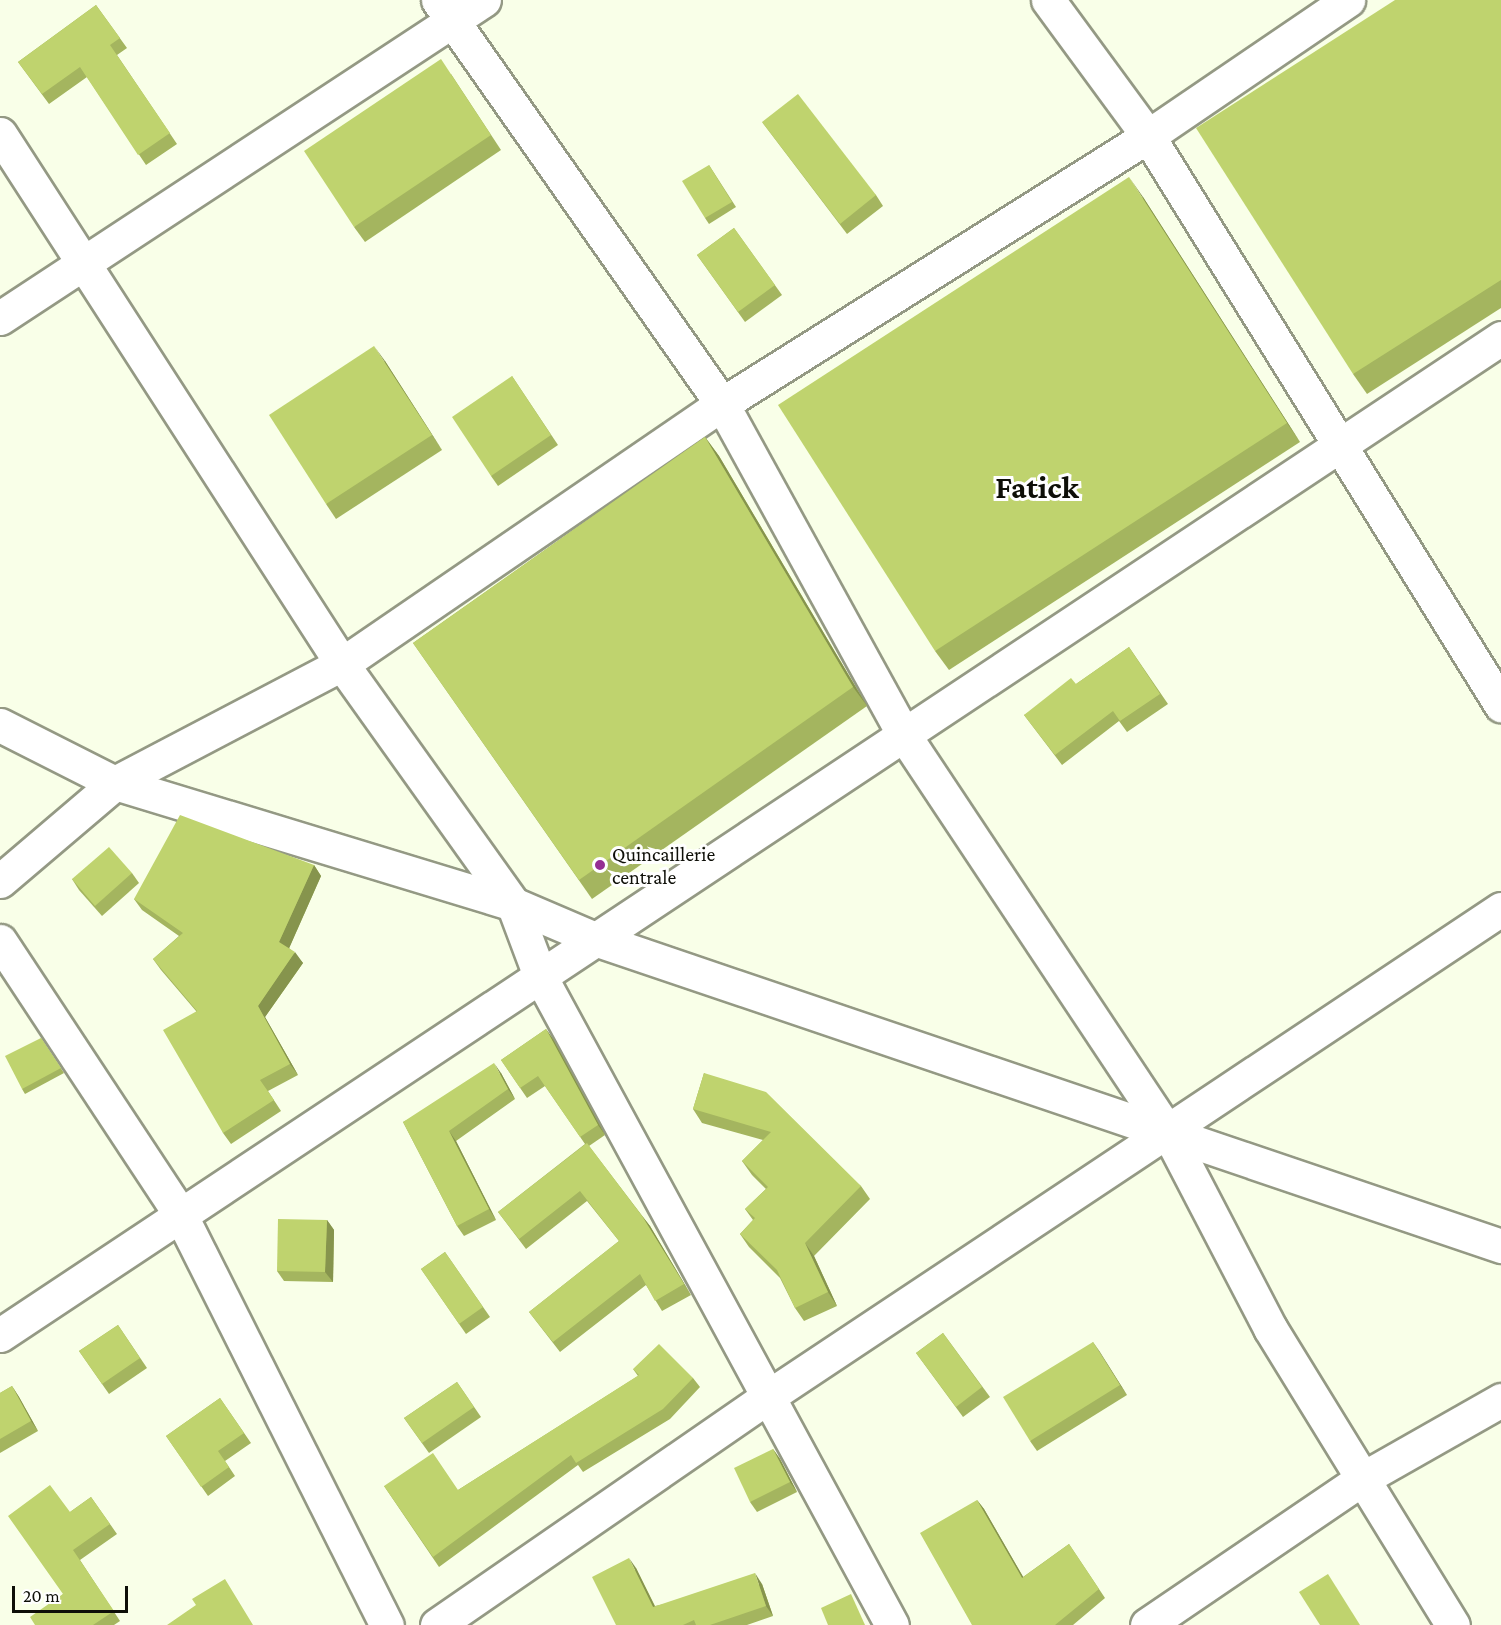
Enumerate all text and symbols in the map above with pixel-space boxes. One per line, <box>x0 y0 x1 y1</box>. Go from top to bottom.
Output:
district label: Fatick <box>995 468 1079 506</box>
place label: Quincaillerie centrale <box>612 842 715 889</box>
marker: Quincaillerie centrale <box>593 858 607 872</box>
scale bar <box>15 1574 130 1612</box>
text: 20 m <box>23 1586 60 1606</box>

